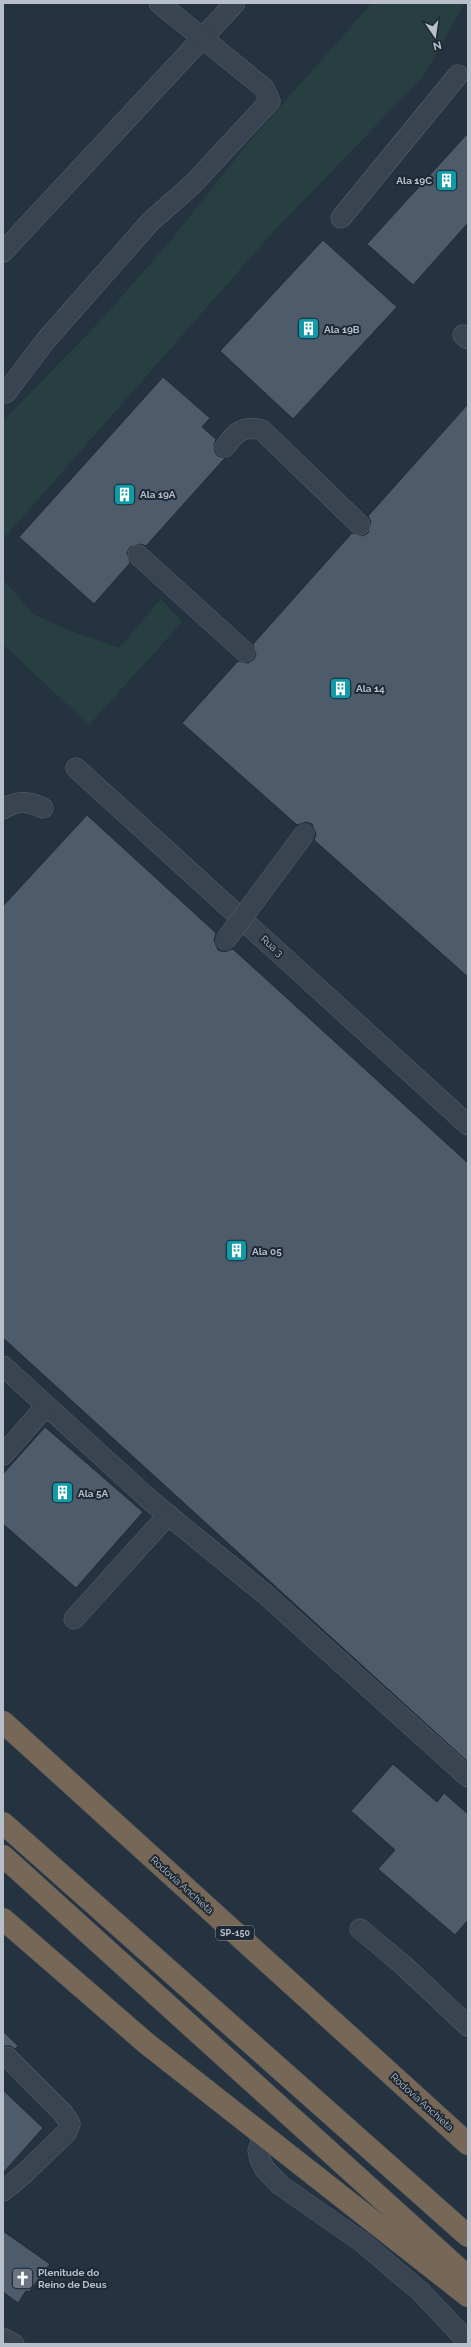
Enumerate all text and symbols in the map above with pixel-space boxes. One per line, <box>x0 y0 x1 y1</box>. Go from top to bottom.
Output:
north arrow <box>415 16 455 56</box>
text: N <box>432 38 443 53</box>
building icon: Ala 19C <box>434 167 460 193</box>
place label: Ala 19C <box>396 175 432 186</box>
building icon: Ala 19B <box>295 316 321 342</box>
place label: Ala 19B <box>324 324 360 335</box>
building icon: Ala 19A <box>112 481 138 507</box>
place label: Ala 19A <box>140 489 176 500</box>
building icon: Ala 14 <box>328 675 354 701</box>
place label: Ala 14 <box>356 683 385 694</box>
street label: Rua 3 <box>259 933 285 959</box>
building icon: Ala 05 <box>223 1238 249 1264</box>
place label: Ala 05 <box>252 1246 282 1257</box>
building icon: Ala 5A <box>49 1480 75 1506</box>
place label: Ala 5A <box>78 1488 109 1499</box>
street label: Rodovia Anchieta <box>149 1854 215 1916</box>
road number: SP-150 <box>216 1926 254 1940</box>
street label: Rodovia Anchieta <box>389 2071 455 2133</box>
church icon: Plenitude do Reino de Deus <box>9 2265 35 2291</box>
place label: Plenitude do Reino de Deus <box>38 2267 107 2290</box>

